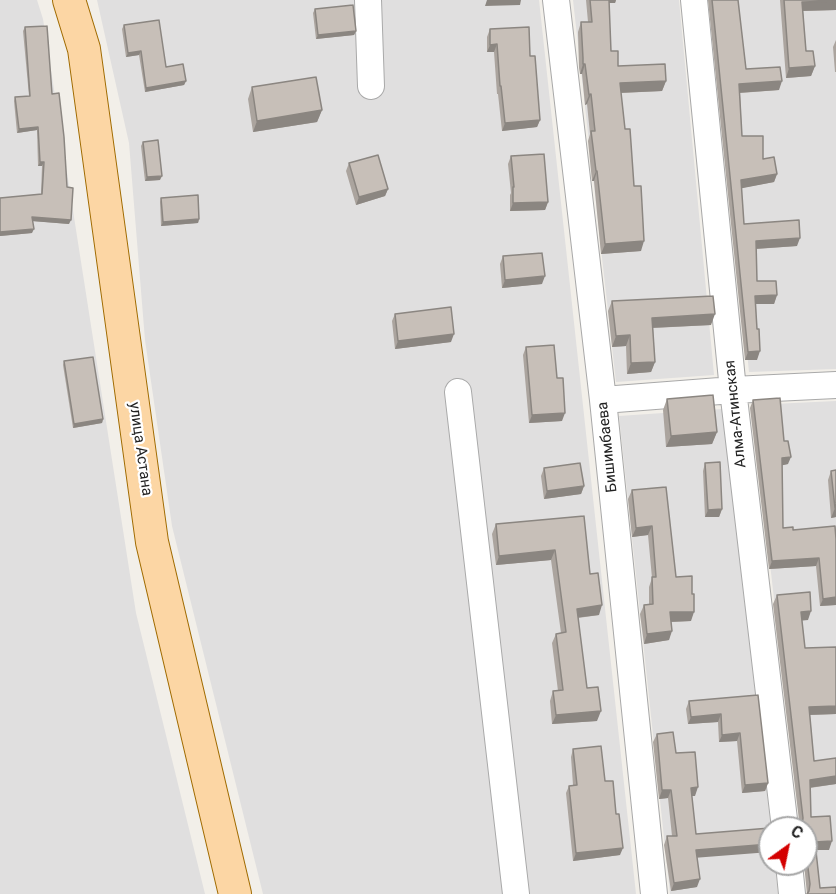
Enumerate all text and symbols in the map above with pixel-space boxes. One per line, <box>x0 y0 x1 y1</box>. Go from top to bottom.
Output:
street label: Алма-Атинская <box>721 359 751 469</box>
street label: улица Астана <box>125 401 155 497</box>
street label: Бишимбаева <box>594 401 622 493</box>
north arrow <box>758 816 818 876</box>
text: С <box>787 821 807 843</box>

